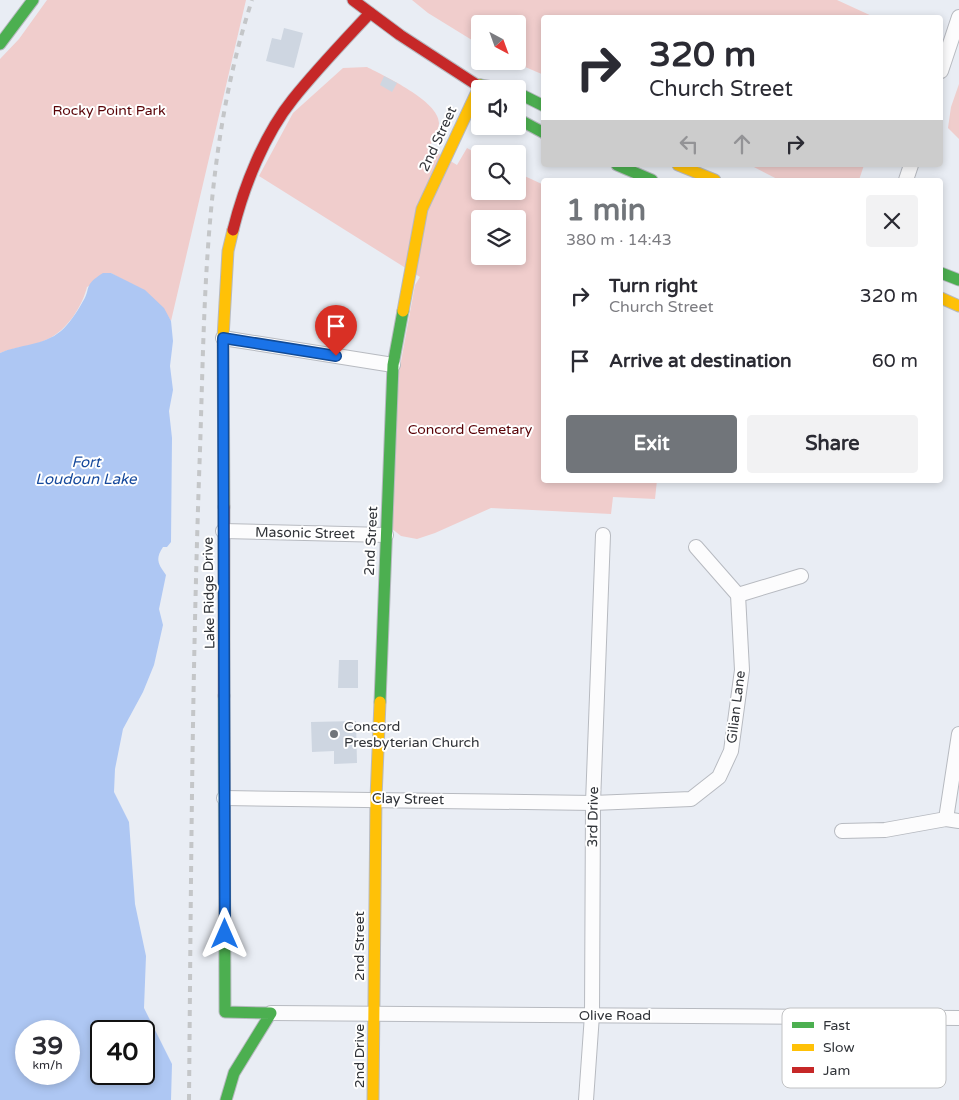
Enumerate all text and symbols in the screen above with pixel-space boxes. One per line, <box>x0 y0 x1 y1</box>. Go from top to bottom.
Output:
north arrow <box>471 15 526 70</box>
map controls <box>471 15 526 265</box>
text: 320 m <box>649 34 756 76</box>
icon: right <box>566 35 631 100</box>
text: Church Street <box>649 76 793 102</box>
button: sound <box>471 80 526 135</box>
park label: Rocky Point Park <box>52 102 166 119</box>
street label: 2nd Street <box>416 103 461 174</box>
icon: left <box>675 130 703 158</box>
icon: ahead <box>728 130 756 158</box>
icon: right <box>781 130 809 158</box>
button: search <box>471 145 526 200</box>
text: 1 min <box>566 192 646 229</box>
button: close <box>866 195 918 247</box>
button: layers <box>471 210 526 265</box>
text: 380 m · 14:43 <box>566 230 672 250</box>
text: Turn right <box>609 275 697 297</box>
icon: right <box>566 282 594 310</box>
text: 320 m <box>860 285 918 307</box>
text: Church Street <box>609 297 714 317</box>
pin <box>315 305 357 356</box>
icon: arrive <box>322 312 350 340</box>
icon: arrive <box>566 347 594 375</box>
text: Arrive at destination <box>609 350 792 372</box>
text: 60 m <box>872 350 918 372</box>
button: Exit <box>566 415 737 473</box>
button: Share <box>747 415 918 473</box>
park label: Concord Cemetary <box>408 421 533 438</box>
water label: Fort Loudoun Lake <box>35 453 138 488</box>
street label: 2nd Street <box>361 505 381 576</box>
street label: Masonic Street <box>255 524 356 542</box>
street label: Lake Ridge Drive <box>200 537 218 649</box>
street label: Gilian Lane <box>723 669 749 745</box>
place label: Concord Presbyterian Church <box>344 718 480 751</box>
marker: Concord Presbyterian Church <box>328 728 340 740</box>
street label: 3rd Drive <box>584 786 602 848</box>
street label: Clay Street <box>372 790 445 808</box>
position arrow <box>198 907 250 959</box>
street label: 2nd Street <box>351 910 368 981</box>
street label: Olive Road <box>579 1007 651 1024</box>
legend <box>782 1008 946 1088</box>
text: Fast <box>823 1017 851 1034</box>
speed limit sign: 40 <box>90 1020 155 1085</box>
street label: 2nd Drive <box>351 1024 368 1088</box>
text: 39 <box>32 1031 63 1061</box>
text: Slow <box>823 1039 855 1056</box>
text: km/h <box>32 1058 63 1072</box>
text: Jam <box>823 1062 850 1079</box>

